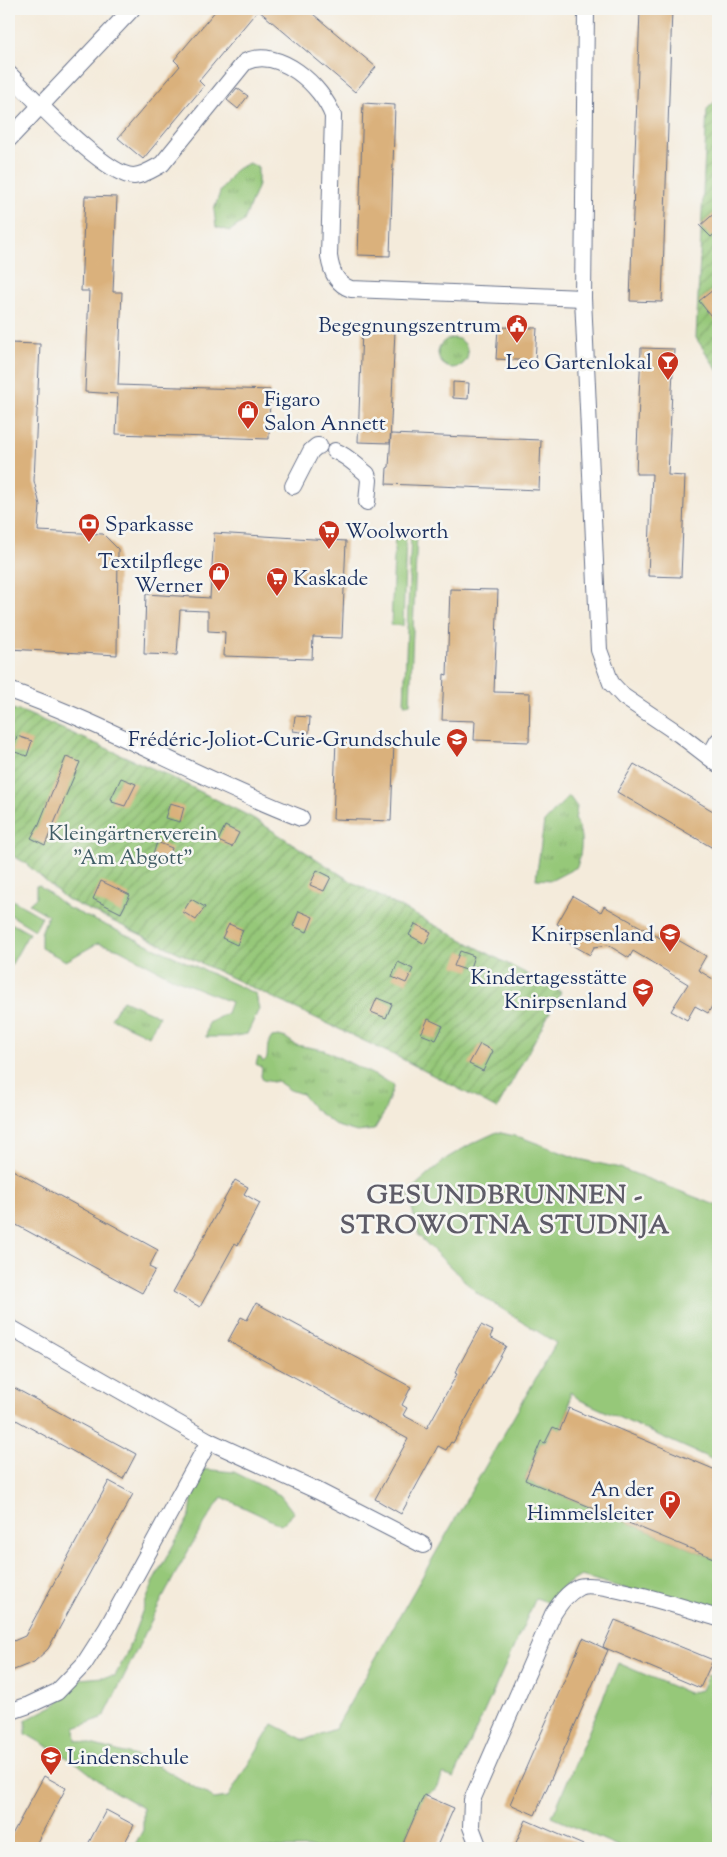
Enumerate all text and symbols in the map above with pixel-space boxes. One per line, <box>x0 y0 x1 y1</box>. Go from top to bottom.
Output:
place label: Begegnungszentrum <box>318 312 501 342</box>
public building icon: Begegnungszentrum <box>505 313 529 344</box>
place label: Leo Gartenlokal <box>506 349 652 379</box>
bar icon: Leo Gartenlokal <box>656 350 680 381</box>
place label: Figaro Salon Annett <box>264 386 386 440</box>
shop icon: Figaro Salon Annett <box>236 399 260 430</box>
place label: Sparkasse <box>105 511 194 541</box>
bank icon: Sparkasse <box>77 512 101 543</box>
place label: Woolworth <box>345 518 449 548</box>
supermarket icon: Woolworth <box>317 519 341 550</box>
place label: Textilpflege Werner <box>98 548 203 602</box>
shop icon: Textilpflege Werner <box>207 561 231 592</box>
place label: Kaskade <box>293 565 368 595</box>
supermarket icon: Kaskade <box>265 566 289 597</box>
place label: Frédéric-Joliot-Curie-Grundschule <box>128 726 441 756</box>
school or university icon: Frédéric-Joliot-Curie-Grundschule <box>445 727 469 758</box>
park label: Kleingärtnerverein "Am Abgott" <box>48 820 218 874</box>
place label: Knirpsenland <box>531 921 654 951</box>
school or university icon: Knirpsenland <box>658 922 682 953</box>
place label: Kindertagesstätte Knirpsenland <box>471 964 627 1018</box>
school or university icon: Kindertagesstätte Knirpsenland <box>631 977 655 1008</box>
district label: GESUNDBRUNNEN - STROWOTNA STUDNJA <box>340 1178 670 1245</box>
place label: An der Himmelsleiter <box>527 1476 654 1530</box>
parking icon: An der Himmelsleiter <box>658 1489 682 1520</box>
place label: Lindenschule <box>67 1744 189 1774</box>
school or university icon: Lindenschule <box>39 1745 63 1776</box>

